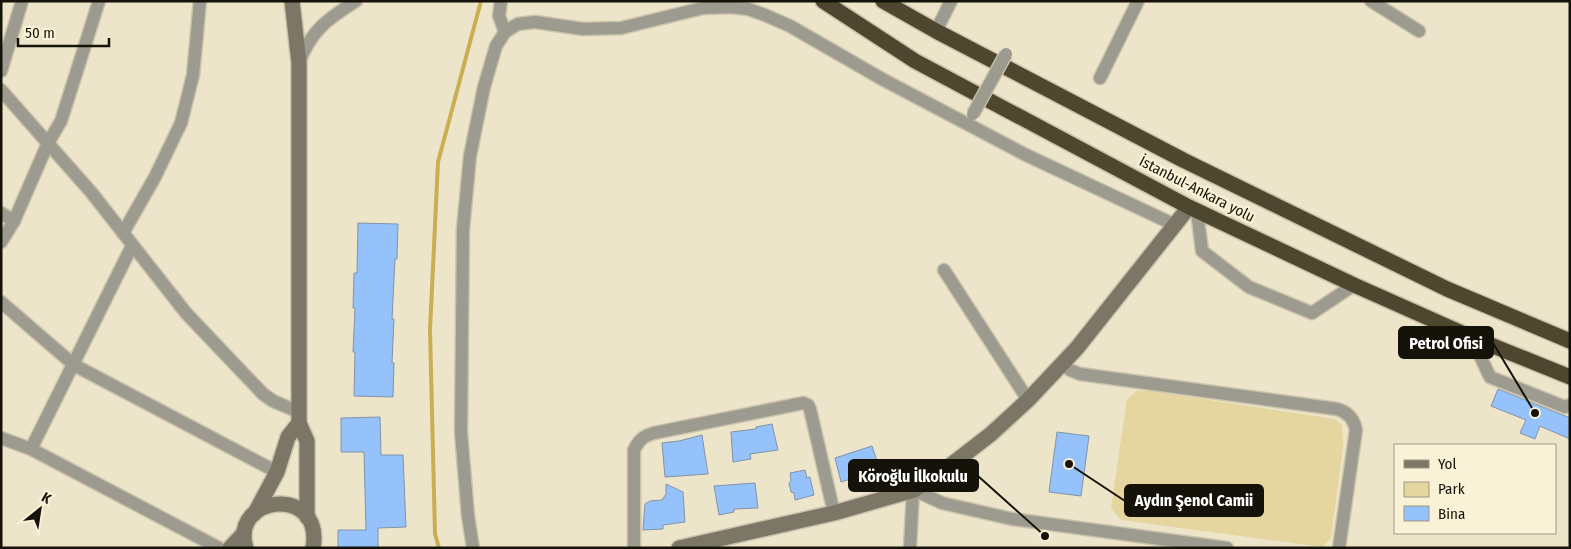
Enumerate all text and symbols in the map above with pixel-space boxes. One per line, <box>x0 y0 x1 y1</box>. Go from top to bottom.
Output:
scale bar <box>18 15 109 47</box>
text: 50 m <box>25 24 55 42</box>
street label: İstanbul-Ankara yolu <box>1136 152 1258 226</box>
callout: Petrol Ofisi <box>1399 327 1493 358</box>
text: Petrol Ofisi <box>1409 334 1483 353</box>
legend <box>1394 444 1556 534</box>
text: Yol <box>1438 455 1456 473</box>
callout: Köroğlu İlkokulu <box>849 460 978 491</box>
text: Köroğlu İlkokulu <box>858 467 968 486</box>
text: Park <box>1438 480 1465 498</box>
north arrow <box>15 484 65 534</box>
callout: Aydın Şenol Camii <box>1125 485 1263 516</box>
text: K <box>38 489 55 508</box>
text: Aydın Şenol Camii <box>1134 491 1253 512</box>
text: Bina <box>1438 505 1465 523</box>

